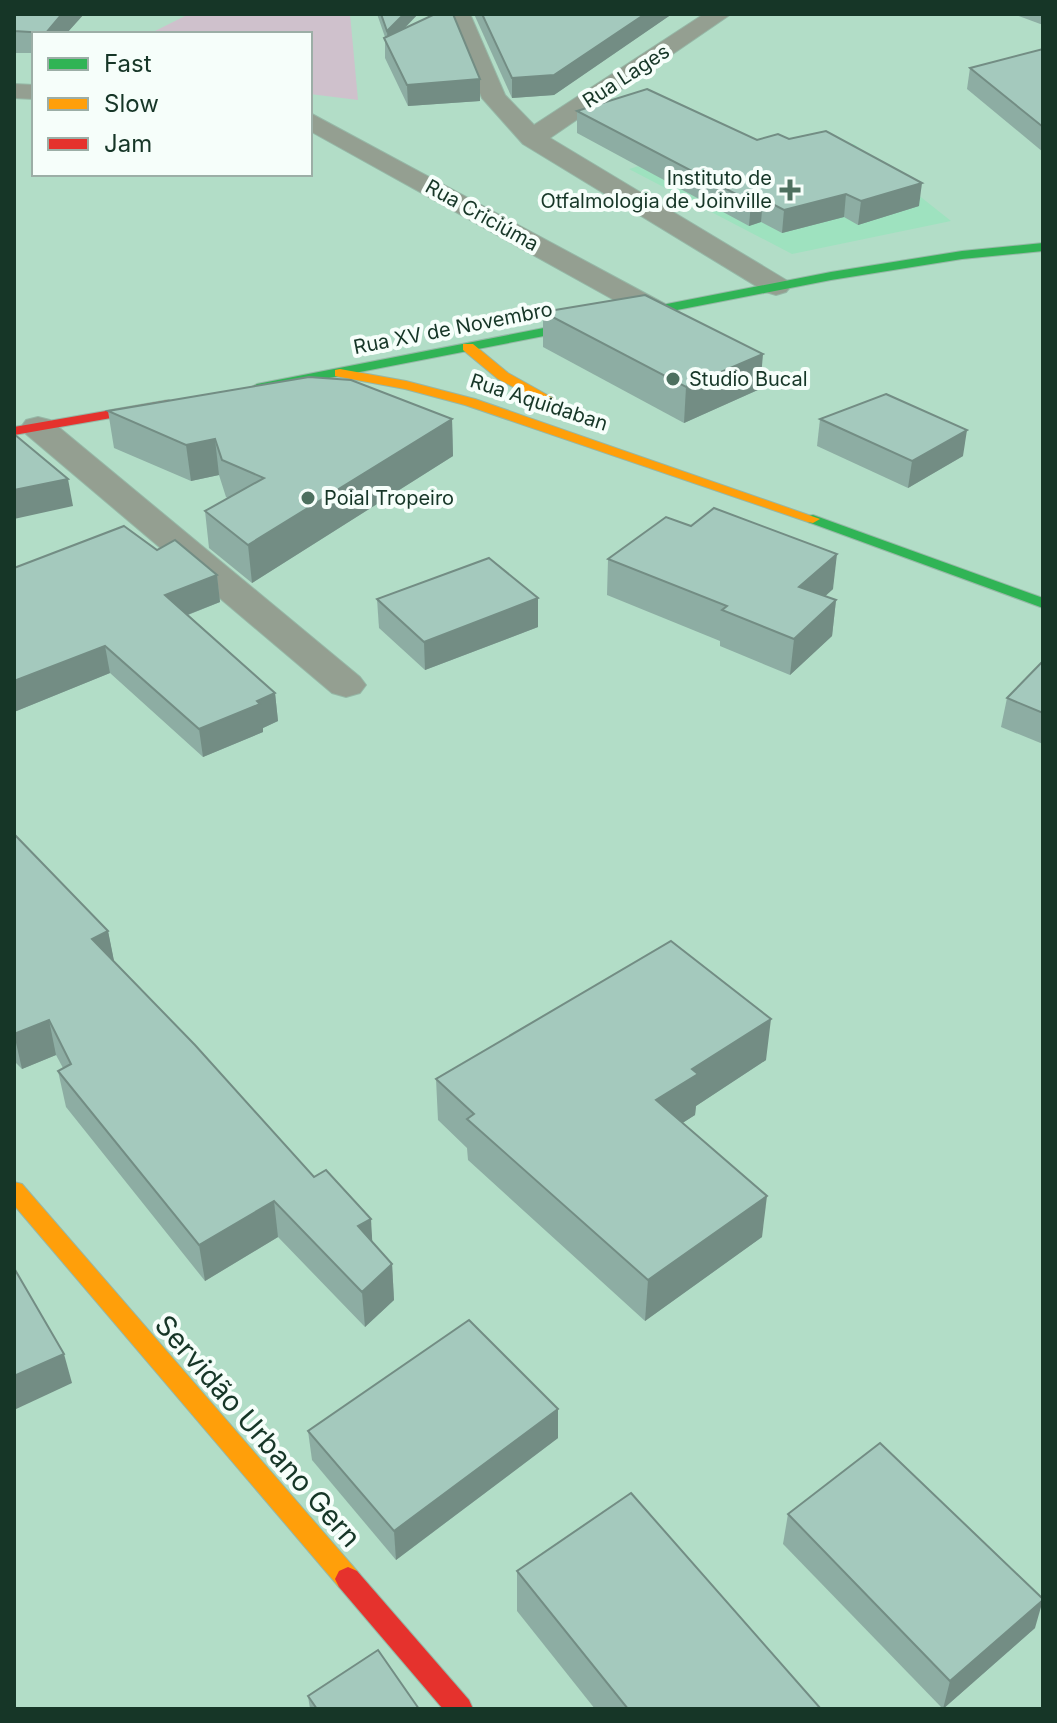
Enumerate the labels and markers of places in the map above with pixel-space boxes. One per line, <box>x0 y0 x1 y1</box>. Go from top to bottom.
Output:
place label: Instituto de Otfalmologia de Joinville <box>540 166 772 213</box>
marker: Instituto de Otfalmologia de Joinville <box>779 179 801 201</box>
place label: Studio Bucal <box>689 367 808 391</box>
marker: Studio Bucal <box>664 370 682 388</box>
place label: Poial Tropeiro <box>324 486 454 510</box>
marker: Poial Tropeiro <box>299 489 317 507</box>

